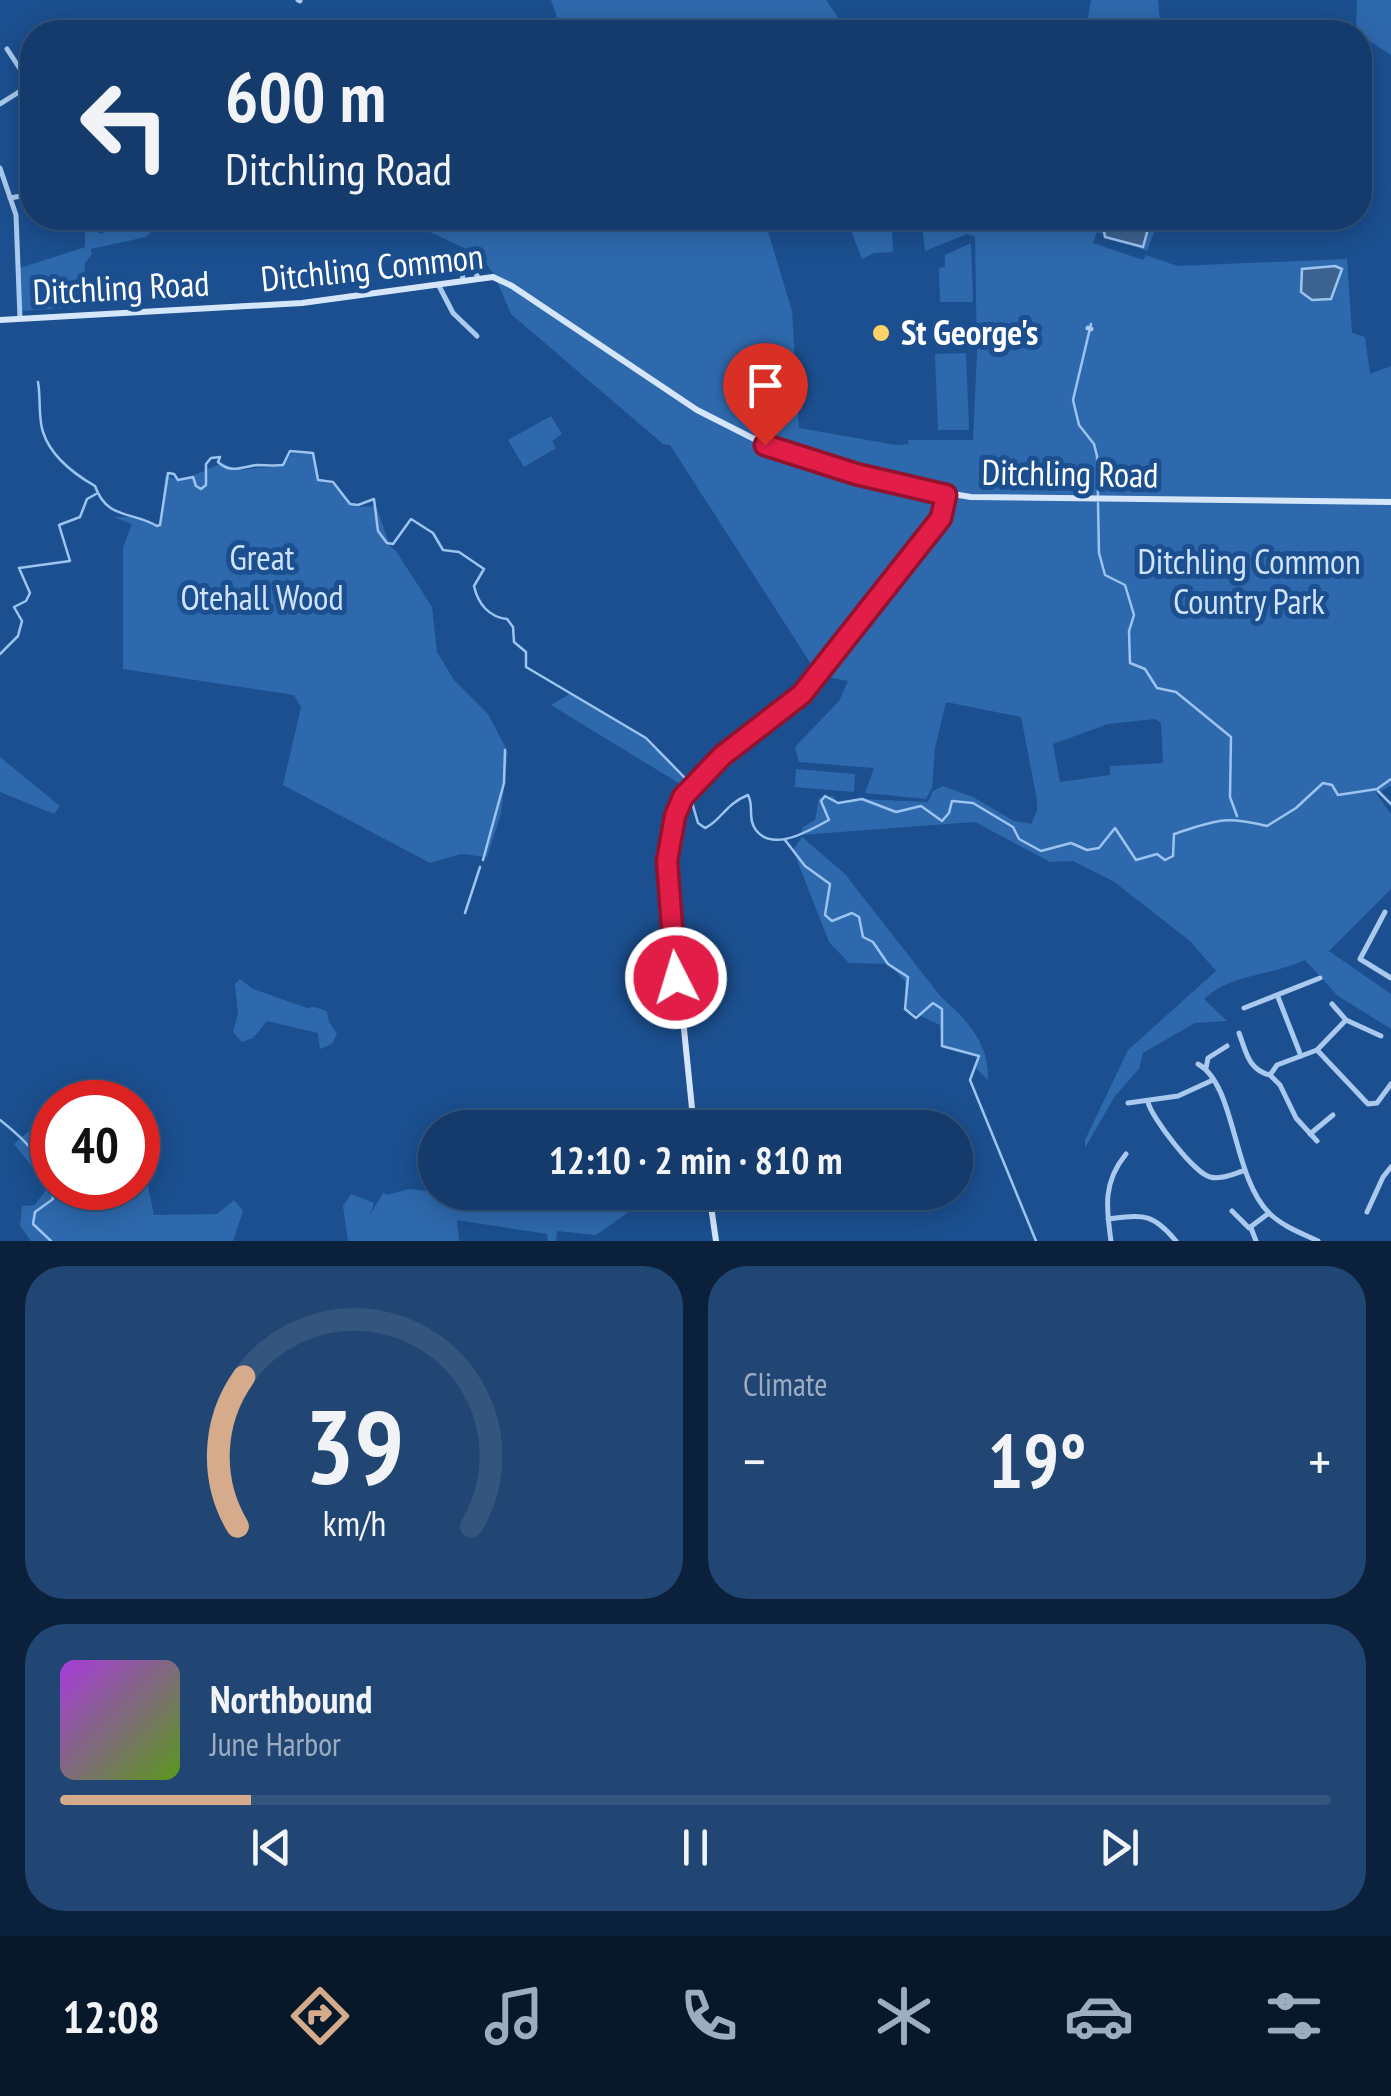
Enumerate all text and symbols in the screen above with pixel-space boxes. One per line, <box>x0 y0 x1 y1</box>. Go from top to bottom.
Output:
text: 600 m <box>225 51 386 141</box>
icon: left <box>60 60 190 190</box>
text: Ditchling Road <box>225 139 452 197</box>
street label: Ditchling Common <box>259 232 485 302</box>
street label: Ditchling Road <box>32 259 210 315</box>
place label: St George's <box>901 309 1038 355</box>
marker: St George's <box>870 322 892 344</box>
pin <box>723 343 808 446</box>
icon: arrive <box>738 358 793 413</box>
street label: Ditchling Road <box>981 448 1159 498</box>
park label: Great Otehall Wood <box>180 534 344 620</box>
park label: Ditchling Common Country Park <box>1137 538 1361 624</box>
position arrow <box>624 926 728 1030</box>
speed limit sign: 40 <box>30 1080 160 1210</box>
text: 12:10 · 2 min · 810 m <box>549 1135 842 1184</box>
text: Climate <box>743 1363 827 1405</box>
text: 39 <box>304 1378 404 1513</box>
text: 19° <box>987 1412 1087 1509</box>
text: − <box>743 1425 766 1496</box>
text: + <box>1308 1425 1331 1496</box>
text: km/h <box>322 1500 386 1546</box>
text: Northbound <box>210 1674 372 1723</box>
text: June Harbor <box>210 1723 341 1765</box>
icon: previous <box>244 1820 299 1875</box>
icon: pause <box>668 1820 723 1875</box>
icon: next <box>1092 1820 1147 1875</box>
icon: directions <box>285 1981 355 2051</box>
icon: music <box>479 1981 549 2051</box>
icon: phone <box>674 1981 744 2051</box>
icon: climate <box>869 1981 939 2051</box>
icon: car <box>1064 1981 1134 2051</box>
icon: filters <box>1259 1981 1329 2051</box>
text: 12:08 <box>62 1987 160 2045</box>

